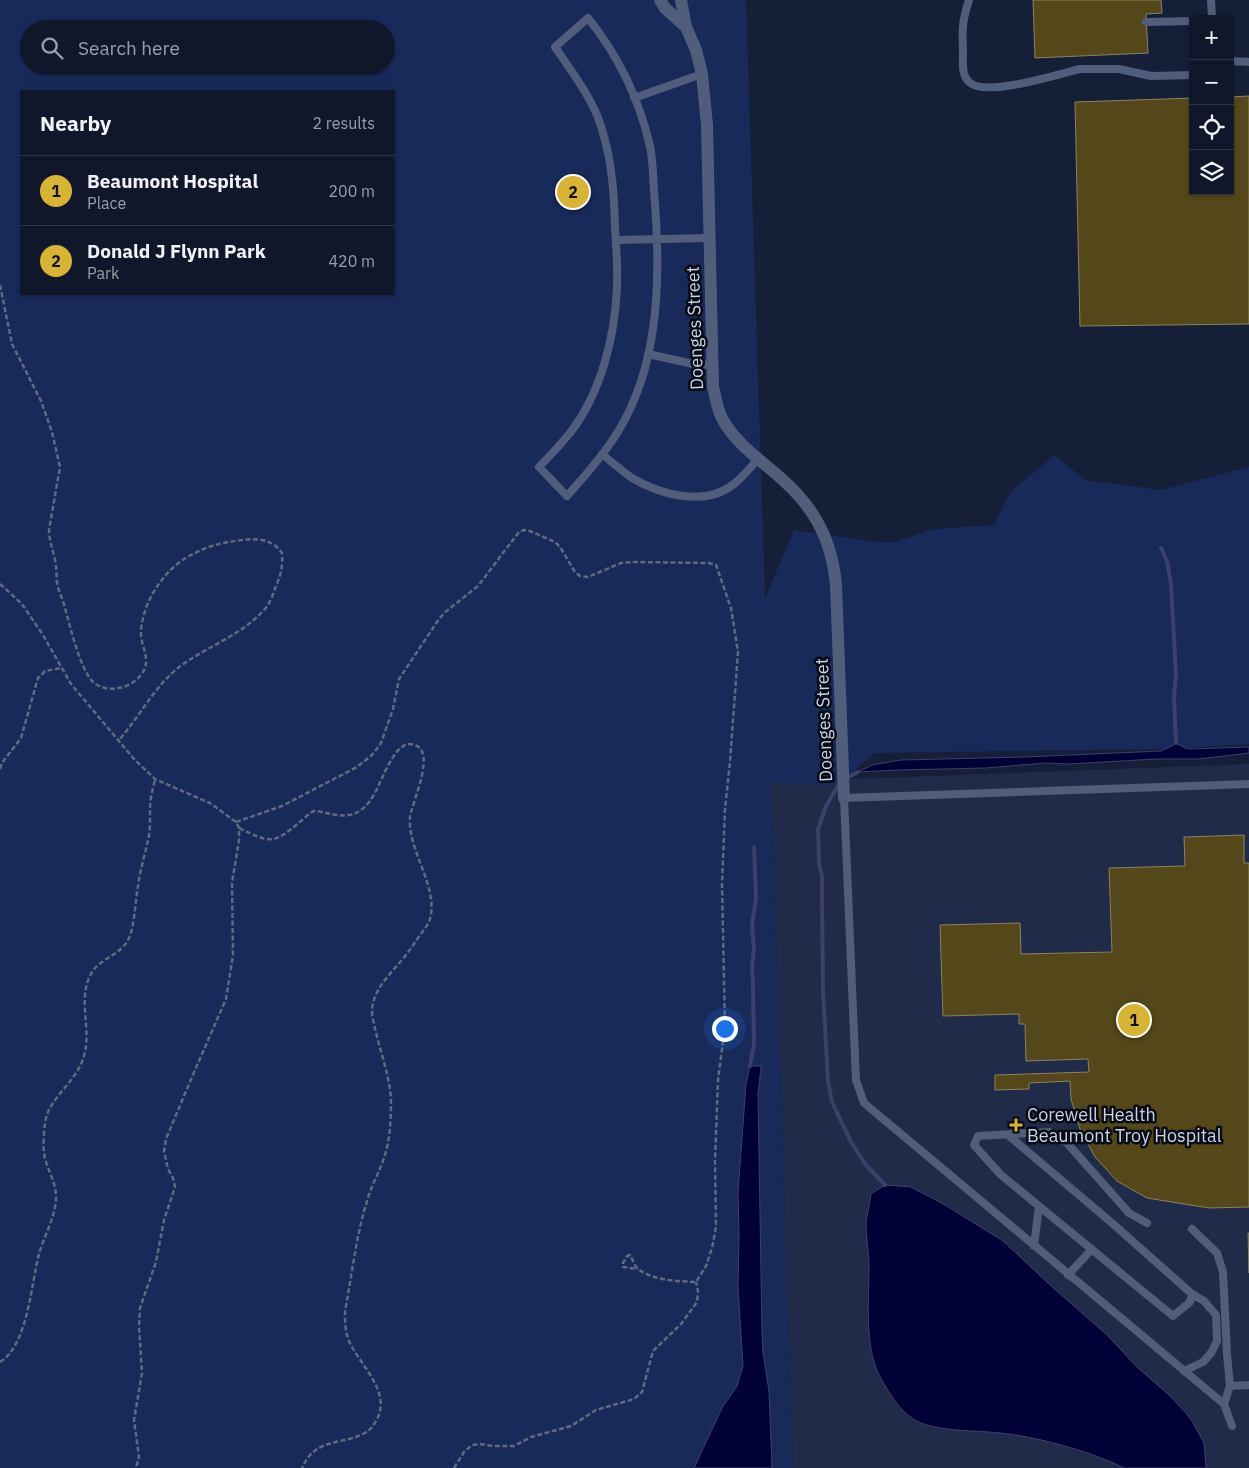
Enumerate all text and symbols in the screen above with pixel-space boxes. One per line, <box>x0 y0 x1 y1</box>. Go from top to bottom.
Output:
map controls <box>1189 15 1234 195</box>
button: + <box>1189 15 1234 60</box>
search box <box>20 20 395 75</box>
icon: search <box>38 34 66 62</box>
text: Search here <box>78 36 180 60</box>
button: − <box>1189 60 1234 105</box>
button: locate <box>1189 105 1234 150</box>
text: Nearby <box>40 109 111 137</box>
text: 2 results <box>312 113 375 133</box>
button: layers <box>1189 150 1234 195</box>
text: Beaumont Hospital <box>87 169 258 193</box>
pin: 2 <box>557 173 589 211</box>
text: 1 <box>51 181 61 201</box>
text: 200 m <box>328 181 375 201</box>
text: Place <box>87 193 126 213</box>
text: Donald J Flynn Park <box>87 239 266 263</box>
text: 2 <box>51 251 61 271</box>
text: 420 m <box>328 251 375 271</box>
text: Park <box>87 263 119 283</box>
street label: Doenges Street <box>681 266 708 390</box>
street label: Doenges Street <box>810 658 837 782</box>
pin: 1 <box>1118 1001 1150 1039</box>
your location <box>712 1016 738 1042</box>
place label: Corewell Health Beaumont Troy Hospital <box>1027 1103 1222 1147</box>
marker: Corewell Health Beaumont Troy Hospital <box>1009 1118 1023 1132</box>

